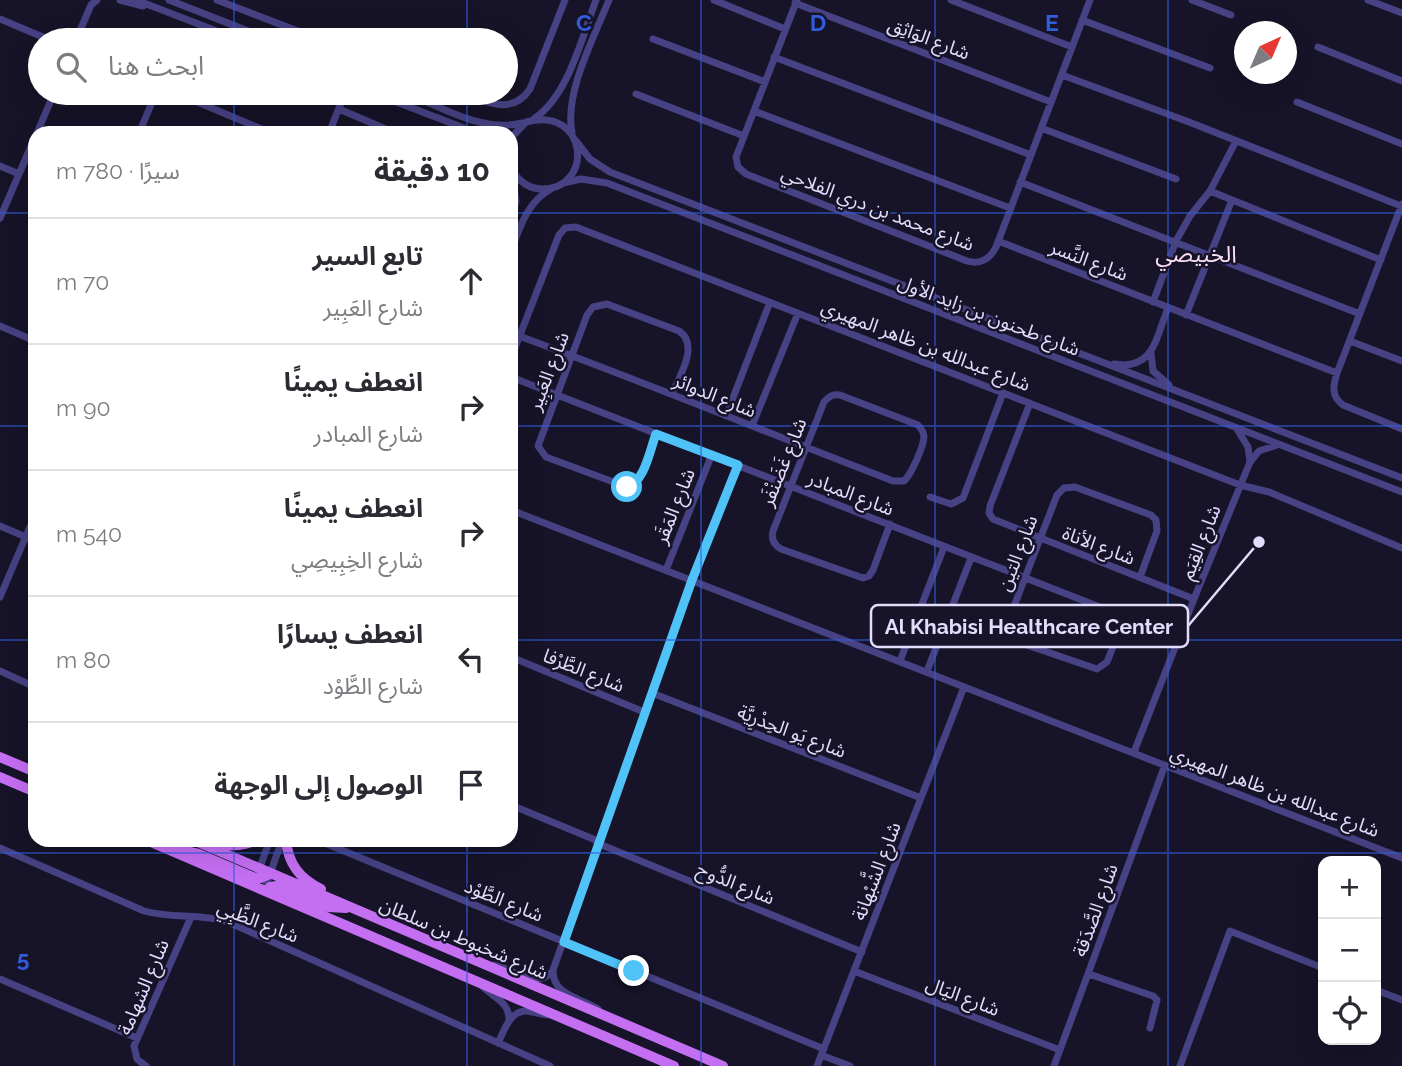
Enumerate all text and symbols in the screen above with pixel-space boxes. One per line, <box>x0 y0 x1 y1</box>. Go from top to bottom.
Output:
text: C <box>576 9 592 36</box>
text: D <box>810 9 826 36</box>
text: E <box>1045 9 1059 36</box>
street label: شارع الوَاثِق <box>884 12 973 66</box>
north arrow <box>1234 21 1297 84</box>
search box <box>28 28 518 105</box>
icon: search <box>52 48 90 86</box>
text: ابحث هنا <box>108 51 204 81</box>
text: 10 دقيقة <box>374 153 490 188</box>
text: سيرًا · 780 m <box>56 157 180 184</box>
street label: شارع محمد بن دري الفلاحي <box>777 161 977 259</box>
street label: شارع النَّسر <box>1045 234 1131 288</box>
district label: الخبيصي <box>1155 240 1237 271</box>
text: تابع السير <box>312 241 423 271</box>
icon: ahead <box>452 262 490 300</box>
text: 70 m <box>56 268 109 295</box>
street label: شارع طحنون بن زايد الأول <box>894 270 1083 363</box>
text: شارع العَبِير <box>323 294 423 321</box>
street label: شارع عبدالله بن ظاهر المهيري <box>817 295 1034 399</box>
street label: شارع العَبِير <box>523 329 576 416</box>
text: انعطف يمينًا <box>284 367 423 397</box>
street label: شارع الدوائر <box>668 368 760 424</box>
icon: right <box>452 388 490 426</box>
text: 90 m <box>56 394 111 421</box>
street label: شارع غَضَنْفَر <box>755 415 813 511</box>
text: شارع المبادر <box>314 420 423 447</box>
street label: شارع المَقَر <box>649 465 702 549</box>
street label: شارع المبادر <box>803 466 897 522</box>
route start <box>611 471 642 502</box>
text: انعطف يمينًا <box>284 493 423 523</box>
street label: شارع القِيَم <box>1175 501 1229 584</box>
street label: شارع التين <box>993 512 1044 595</box>
icon: right <box>452 514 490 552</box>
text: 540 m <box>56 520 122 547</box>
street label: شارع الأناة <box>1059 521 1138 572</box>
text: شارع الخِبِيصِي <box>291 546 423 573</box>
callout: Al Khabisi Healthcare Center <box>871 605 1188 647</box>
text: Al Khabisi Healthcare Center <box>885 614 1173 639</box>
text: انعطف يسارًا <box>277 619 423 649</box>
icon: left <box>452 640 490 678</box>
street label: شارع الطَّرْفا <box>539 644 628 699</box>
text: 80 m <box>56 646 111 673</box>
text: شارع الطَّوْد <box>323 672 423 699</box>
street label: شارع يَو الحِدْرِيَّة <box>733 700 849 766</box>
street label: شارع عبدالله بن ظاهر المهيري <box>1166 741 1383 845</box>
icon: arrive <box>452 766 490 804</box>
text: الوصول إلى الوجهة <box>214 770 423 800</box>
street label: شارع الشَّبْهانة <box>844 818 908 924</box>
street label: شارع الدُّوح <box>693 856 779 911</box>
map controls <box>1318 856 1381 1045</box>
button: + <box>1318 856 1381 919</box>
street label: شارع الصَّدَقة <box>1068 861 1125 960</box>
street label: شارع الطَّوْد <box>460 874 547 929</box>
street label: شارع شخبوط بن سلطان <box>375 893 551 986</box>
street label: شارع الظَّبِي <box>213 894 302 951</box>
button: − <box>1318 919 1381 982</box>
street label: شارع الشهامة <box>113 936 176 1039</box>
text: 5 <box>17 945 30 972</box>
route end <box>618 955 649 986</box>
street label: شارع اليَال <box>922 972 1003 1023</box>
button: locate <box>1318 982 1381 1045</box>

